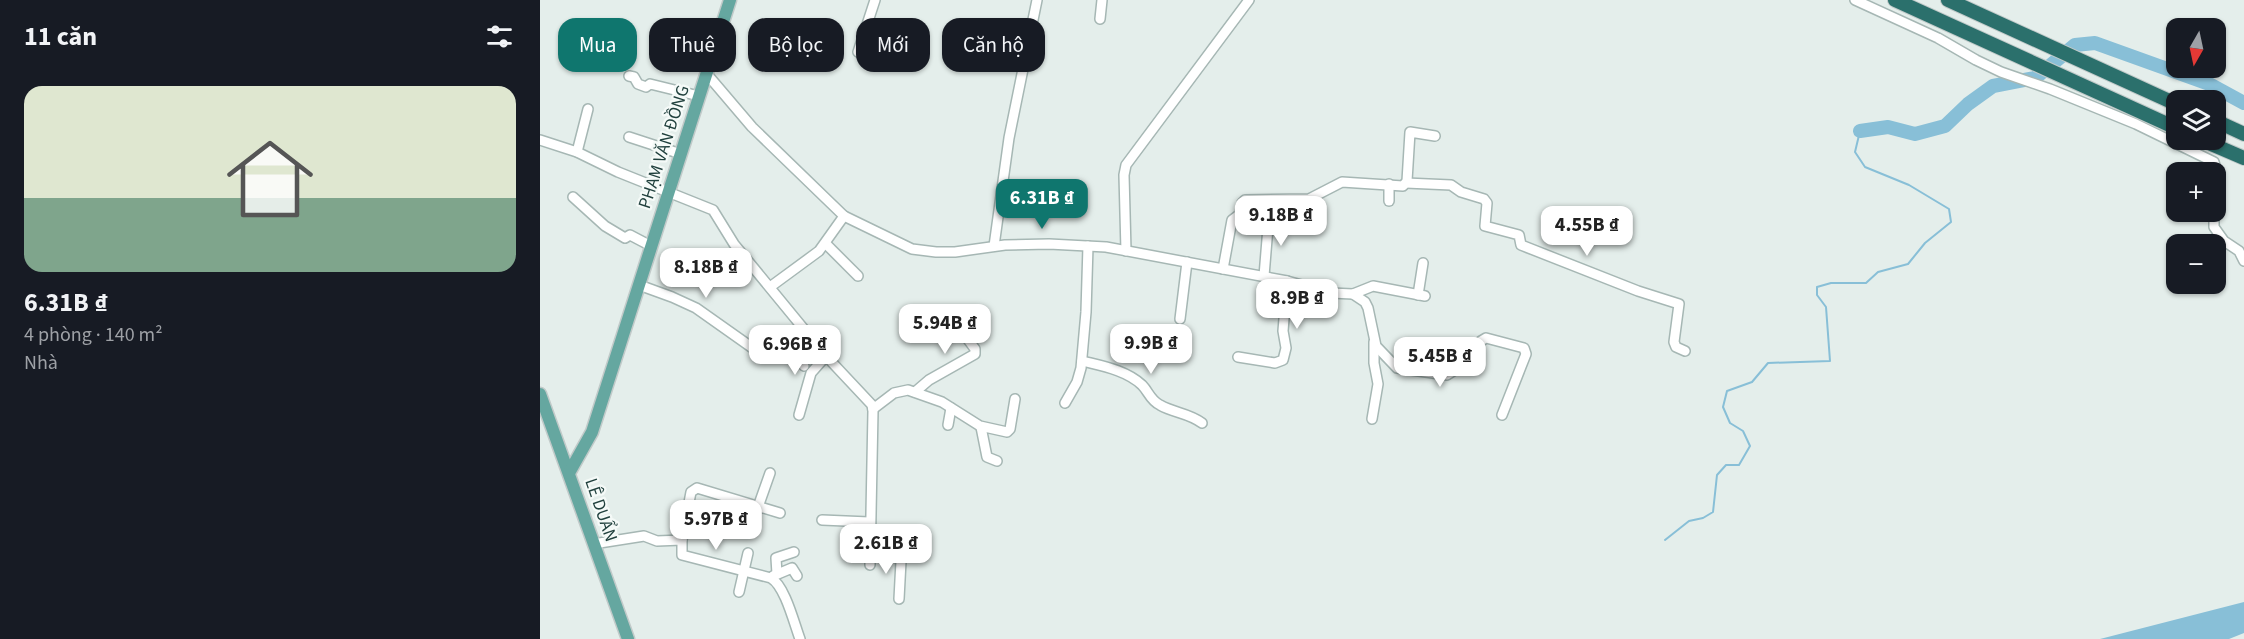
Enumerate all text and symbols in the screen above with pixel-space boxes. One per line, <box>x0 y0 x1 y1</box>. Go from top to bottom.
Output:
text: 11 căn <box>24 18 97 55</box>
chip: Mua <box>558 18 637 72</box>
chip: Thuê <box>649 18 736 72</box>
chip: Bộ lọc <box>748 18 844 72</box>
chip: Mới <box>856 18 930 72</box>
chip: Căn hộ <box>942 18 1045 72</box>
north arrow <box>2166 18 2226 78</box>
map controls <box>2166 18 2226 294</box>
icon: filters <box>483 20 516 53</box>
street label: PHẠM VĂN ĐỒNG <box>632 82 696 212</box>
button: layers <box>2166 90 2226 150</box>
icon: home <box>216 125 324 233</box>
button: + <box>2166 162 2226 222</box>
pin: 6.31B ₫ <box>987 179 1097 230</box>
text: 6.31B ₫ <box>1010 184 1074 212</box>
pin: 9.18B ₫ <box>1226 196 1336 247</box>
text: 9.18B ₫ <box>1249 201 1313 229</box>
pin: 4.55B ₫ <box>1532 206 1642 257</box>
text: 4.55B ₫ <box>1555 211 1619 239</box>
button: − <box>2166 234 2226 294</box>
pin: 8.18B ₫ <box>651 248 761 299</box>
text: 8.18B ₫ <box>674 253 738 281</box>
pin: 8.9B ₫ <box>1248 279 1346 330</box>
text: 6.31B ₫ <box>24 284 108 321</box>
text: 8.9B ₫ <box>1270 284 1324 312</box>
pin: 5.94B ₫ <box>890 304 1000 355</box>
text: 5.94B ₫ <box>913 309 977 337</box>
text: 4 phòng · 140 m² <box>24 321 163 349</box>
pin: 9.9B ₫ <box>1102 324 1200 375</box>
pin: 6.96B ₫ <box>740 325 850 376</box>
text: 9.9B ₫ <box>1124 329 1178 357</box>
text: 6.96B ₫ <box>763 330 827 358</box>
pin: 5.45B ₫ <box>1385 337 1495 388</box>
text: 5.45B ₫ <box>1408 342 1472 370</box>
text: Nhà <box>24 349 58 377</box>
street label: LÊ DUẨN <box>578 475 624 545</box>
pin: 5.97B ₫ <box>661 500 771 551</box>
text: 5.97B ₫ <box>684 505 748 533</box>
pin: 2.61B ₫ <box>831 524 941 575</box>
text: 2.61B ₫ <box>854 529 918 557</box>

